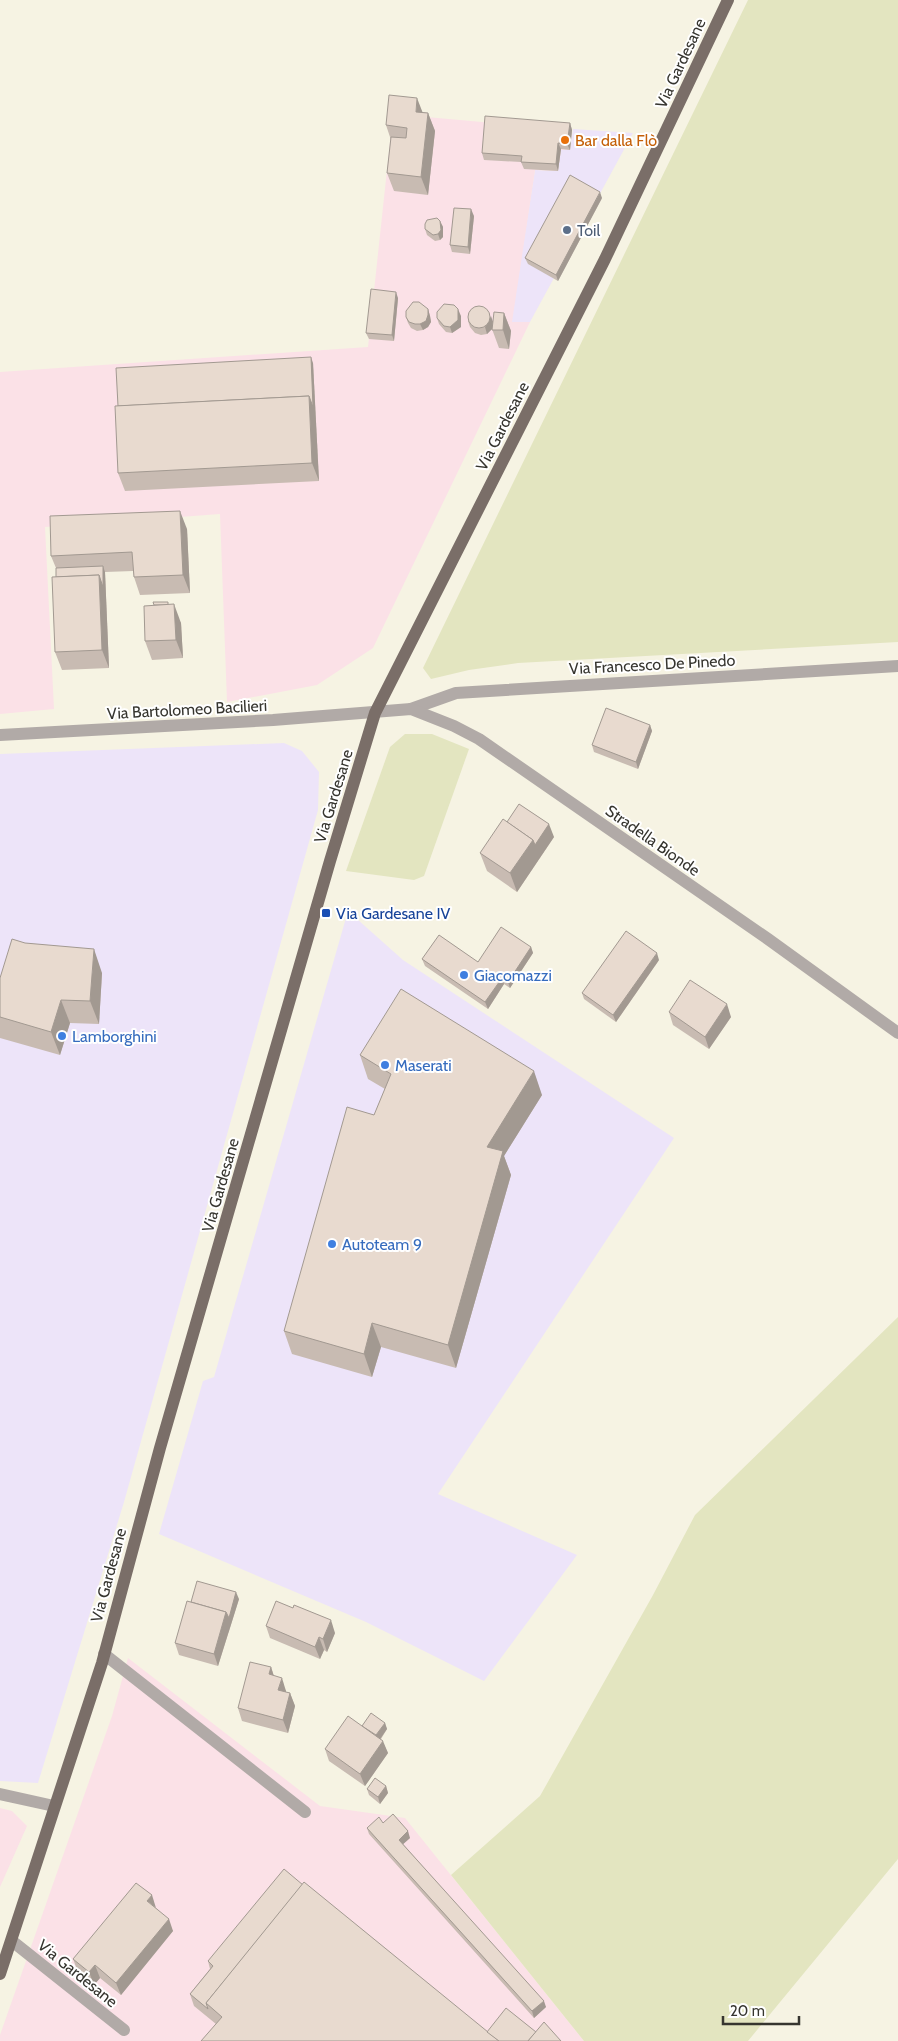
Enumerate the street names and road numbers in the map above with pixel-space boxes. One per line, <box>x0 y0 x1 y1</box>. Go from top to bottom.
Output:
street label: Via Gardesane <box>651 15 710 111</box>
street label: Via Gardesane <box>472 379 533 474</box>
street label: Via Francesco De Pinedo <box>568 651 736 678</box>
street label: Via Bartolomeo Bacilieri <box>106 696 268 723</box>
street label: Via Gardesane <box>310 747 357 845</box>
street label: Stradella Bionde <box>602 801 703 880</box>
street label: Via Gardesane <box>198 1136 243 1234</box>
street label: Via Gardesane <box>87 1526 130 1624</box>
street label: Via Gardesane <box>34 1936 121 2011</box>

